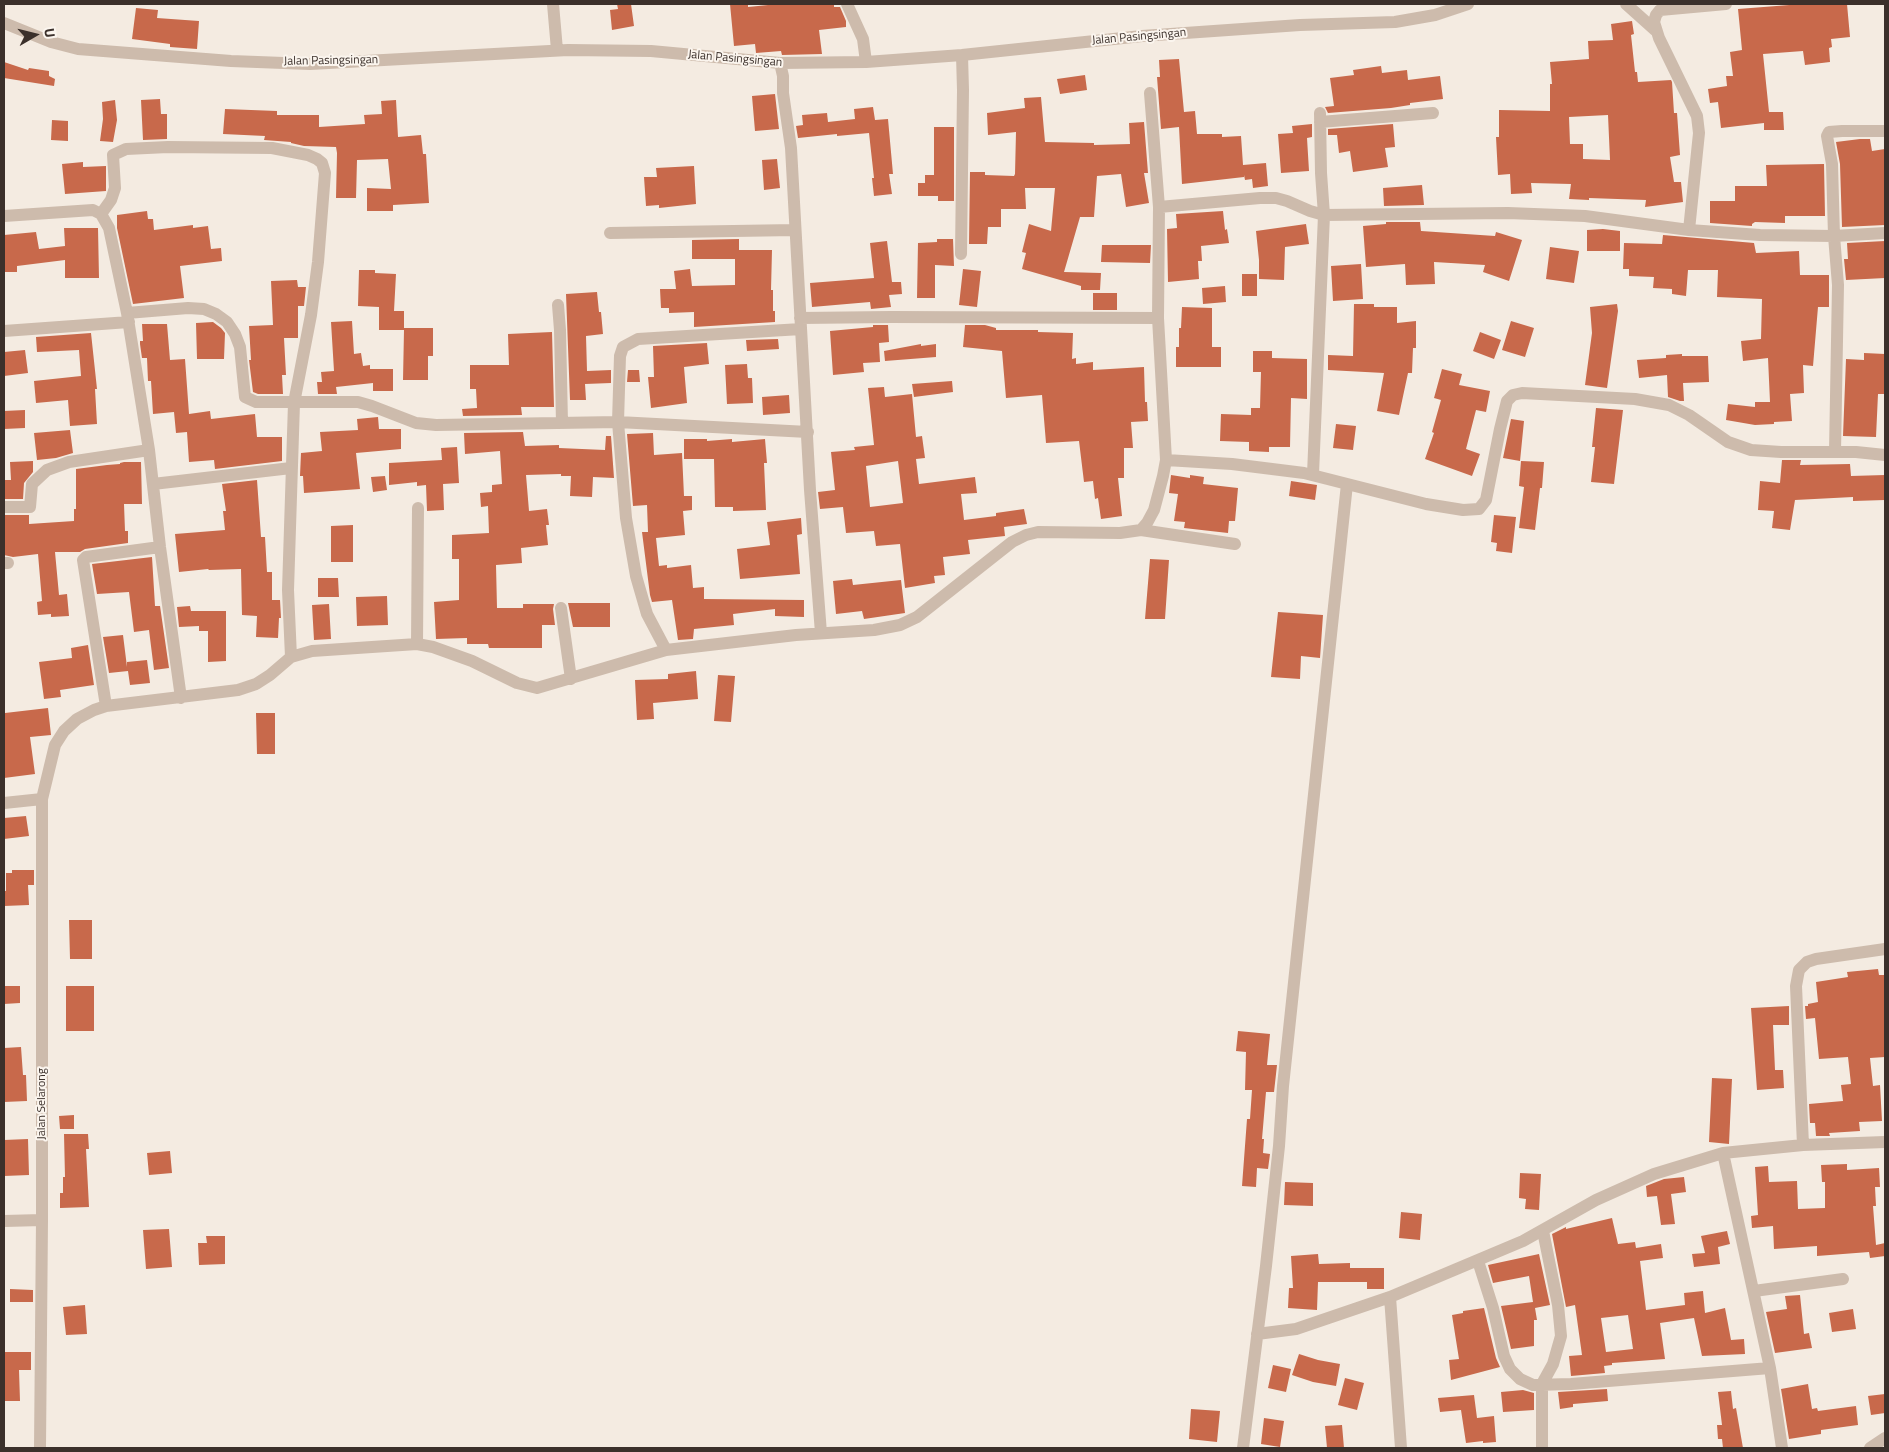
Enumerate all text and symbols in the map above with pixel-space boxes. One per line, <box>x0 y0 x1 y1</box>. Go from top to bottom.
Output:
north arrow <box>10 10 60 60</box>
street label: Jalan Pasingsingan <box>1091 26 1187 48</box>
text: U <box>39 27 61 39</box>
street label: Jalan Pasingsingan <box>687 48 783 70</box>
street label: Jalan Pasingsingan <box>284 53 378 69</box>
street label: Jalan Selarong <box>35 1068 49 1140</box>

